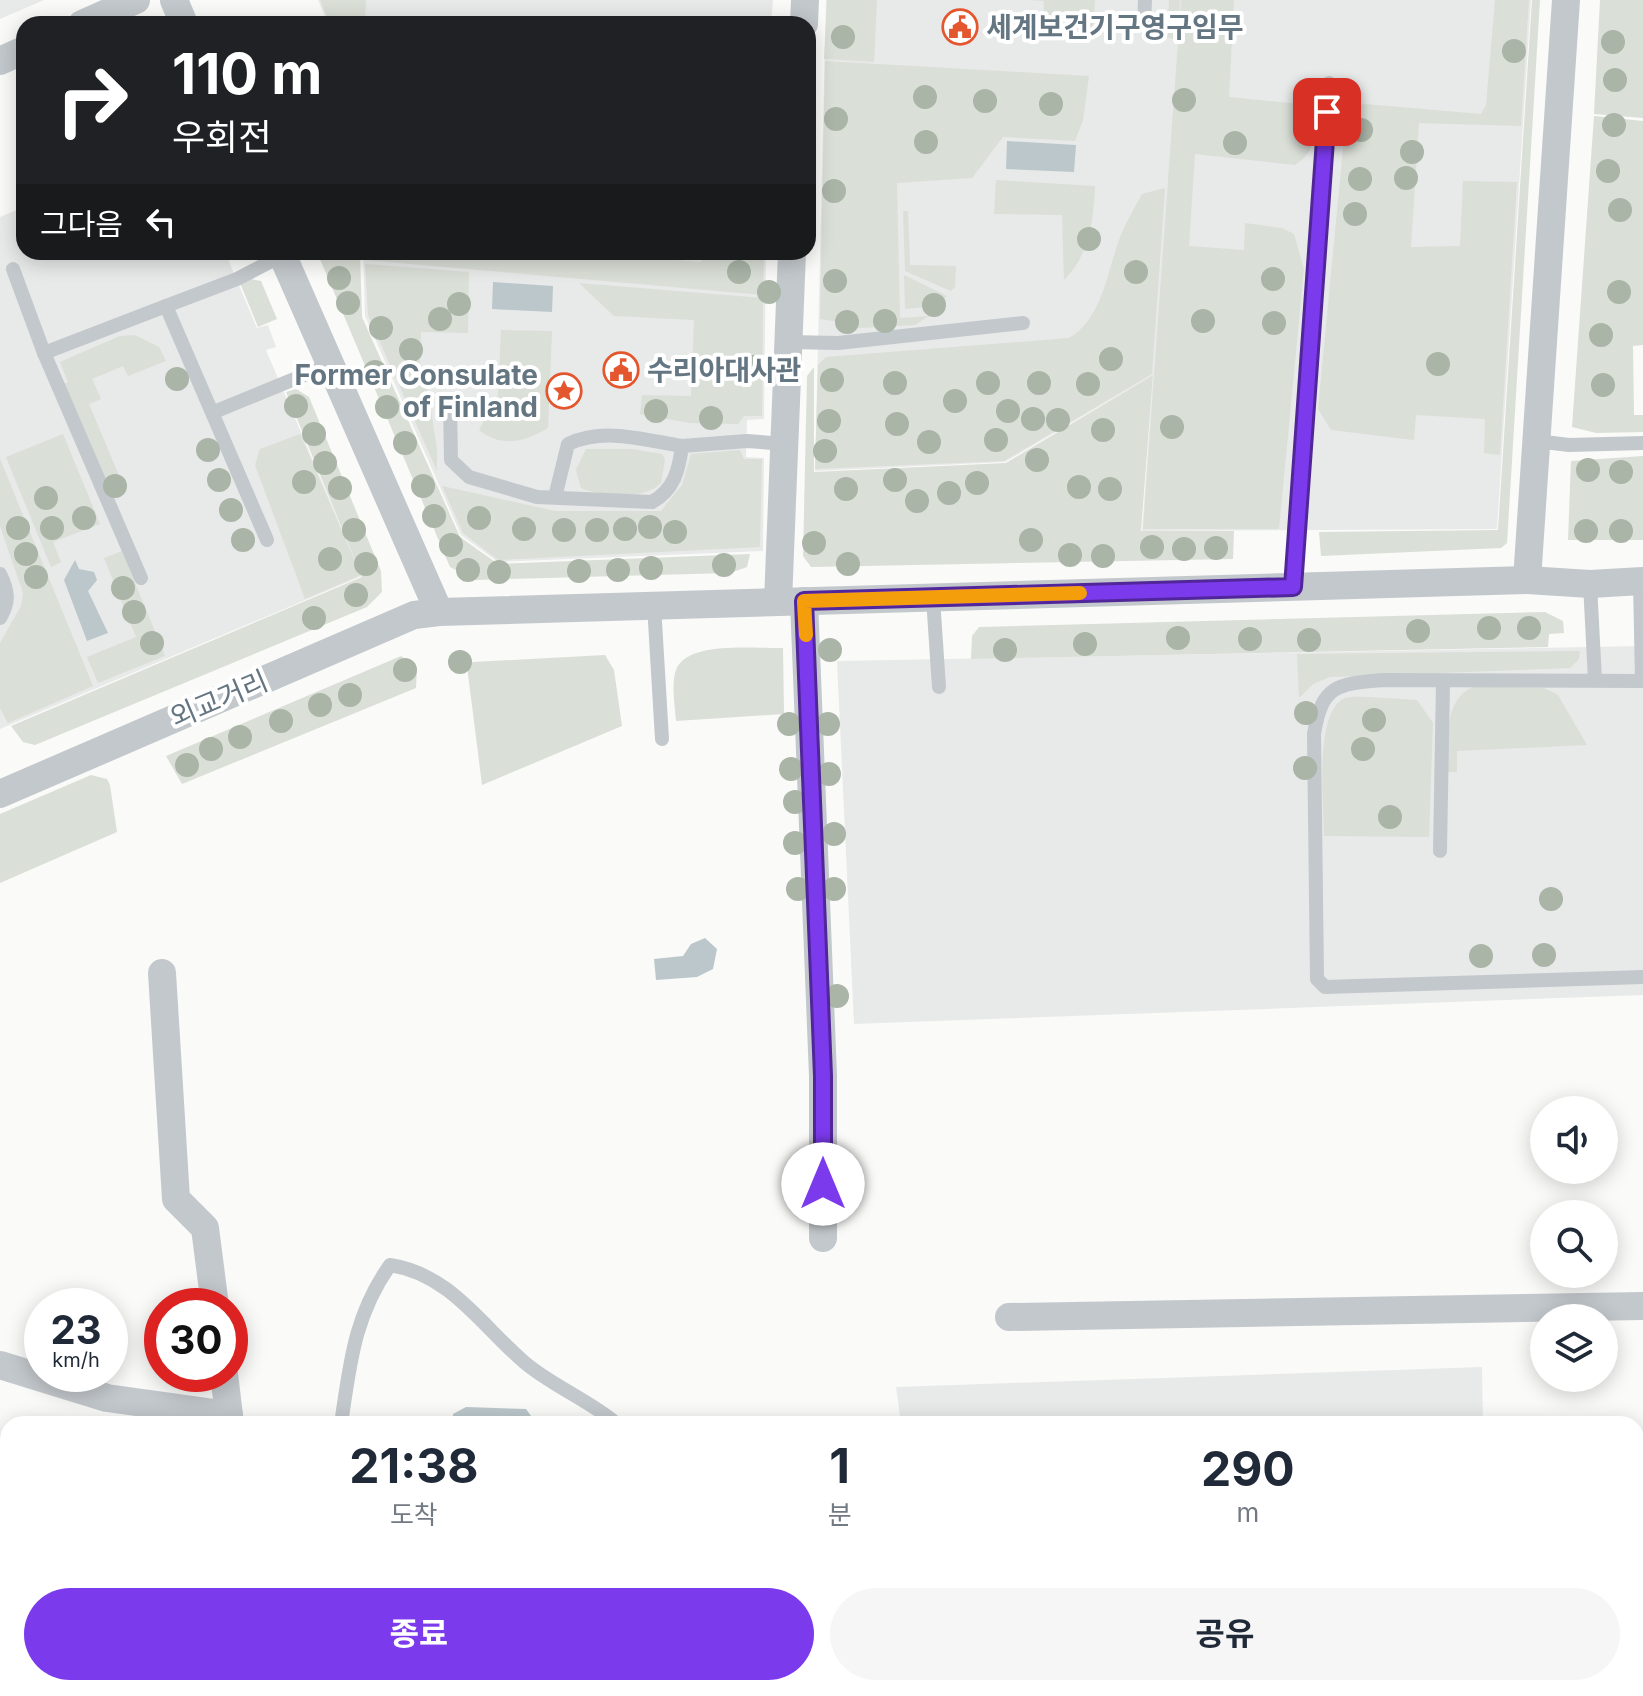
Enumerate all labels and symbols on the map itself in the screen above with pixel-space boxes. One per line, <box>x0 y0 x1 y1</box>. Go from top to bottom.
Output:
public building icon: 세계보건기구영구임무 <box>941 8 979 46</box>
place label: 세계보건기구영구임무 <box>986 10 1244 44</box>
pin <box>1293 78 1361 146</box>
public building icon: 수리아대사관 <box>602 351 640 389</box>
place label: 수리아대사관 <box>647 353 802 387</box>
place label: Former Consulate of Finland <box>294 358 538 424</box>
place icon: Former Consulate of Finland <box>545 372 583 410</box>
street label: 외교거리 <box>165 663 273 735</box>
position arrow <box>781 1142 865 1226</box>
speed limit sign: 30 <box>144 1288 248 1392</box>

